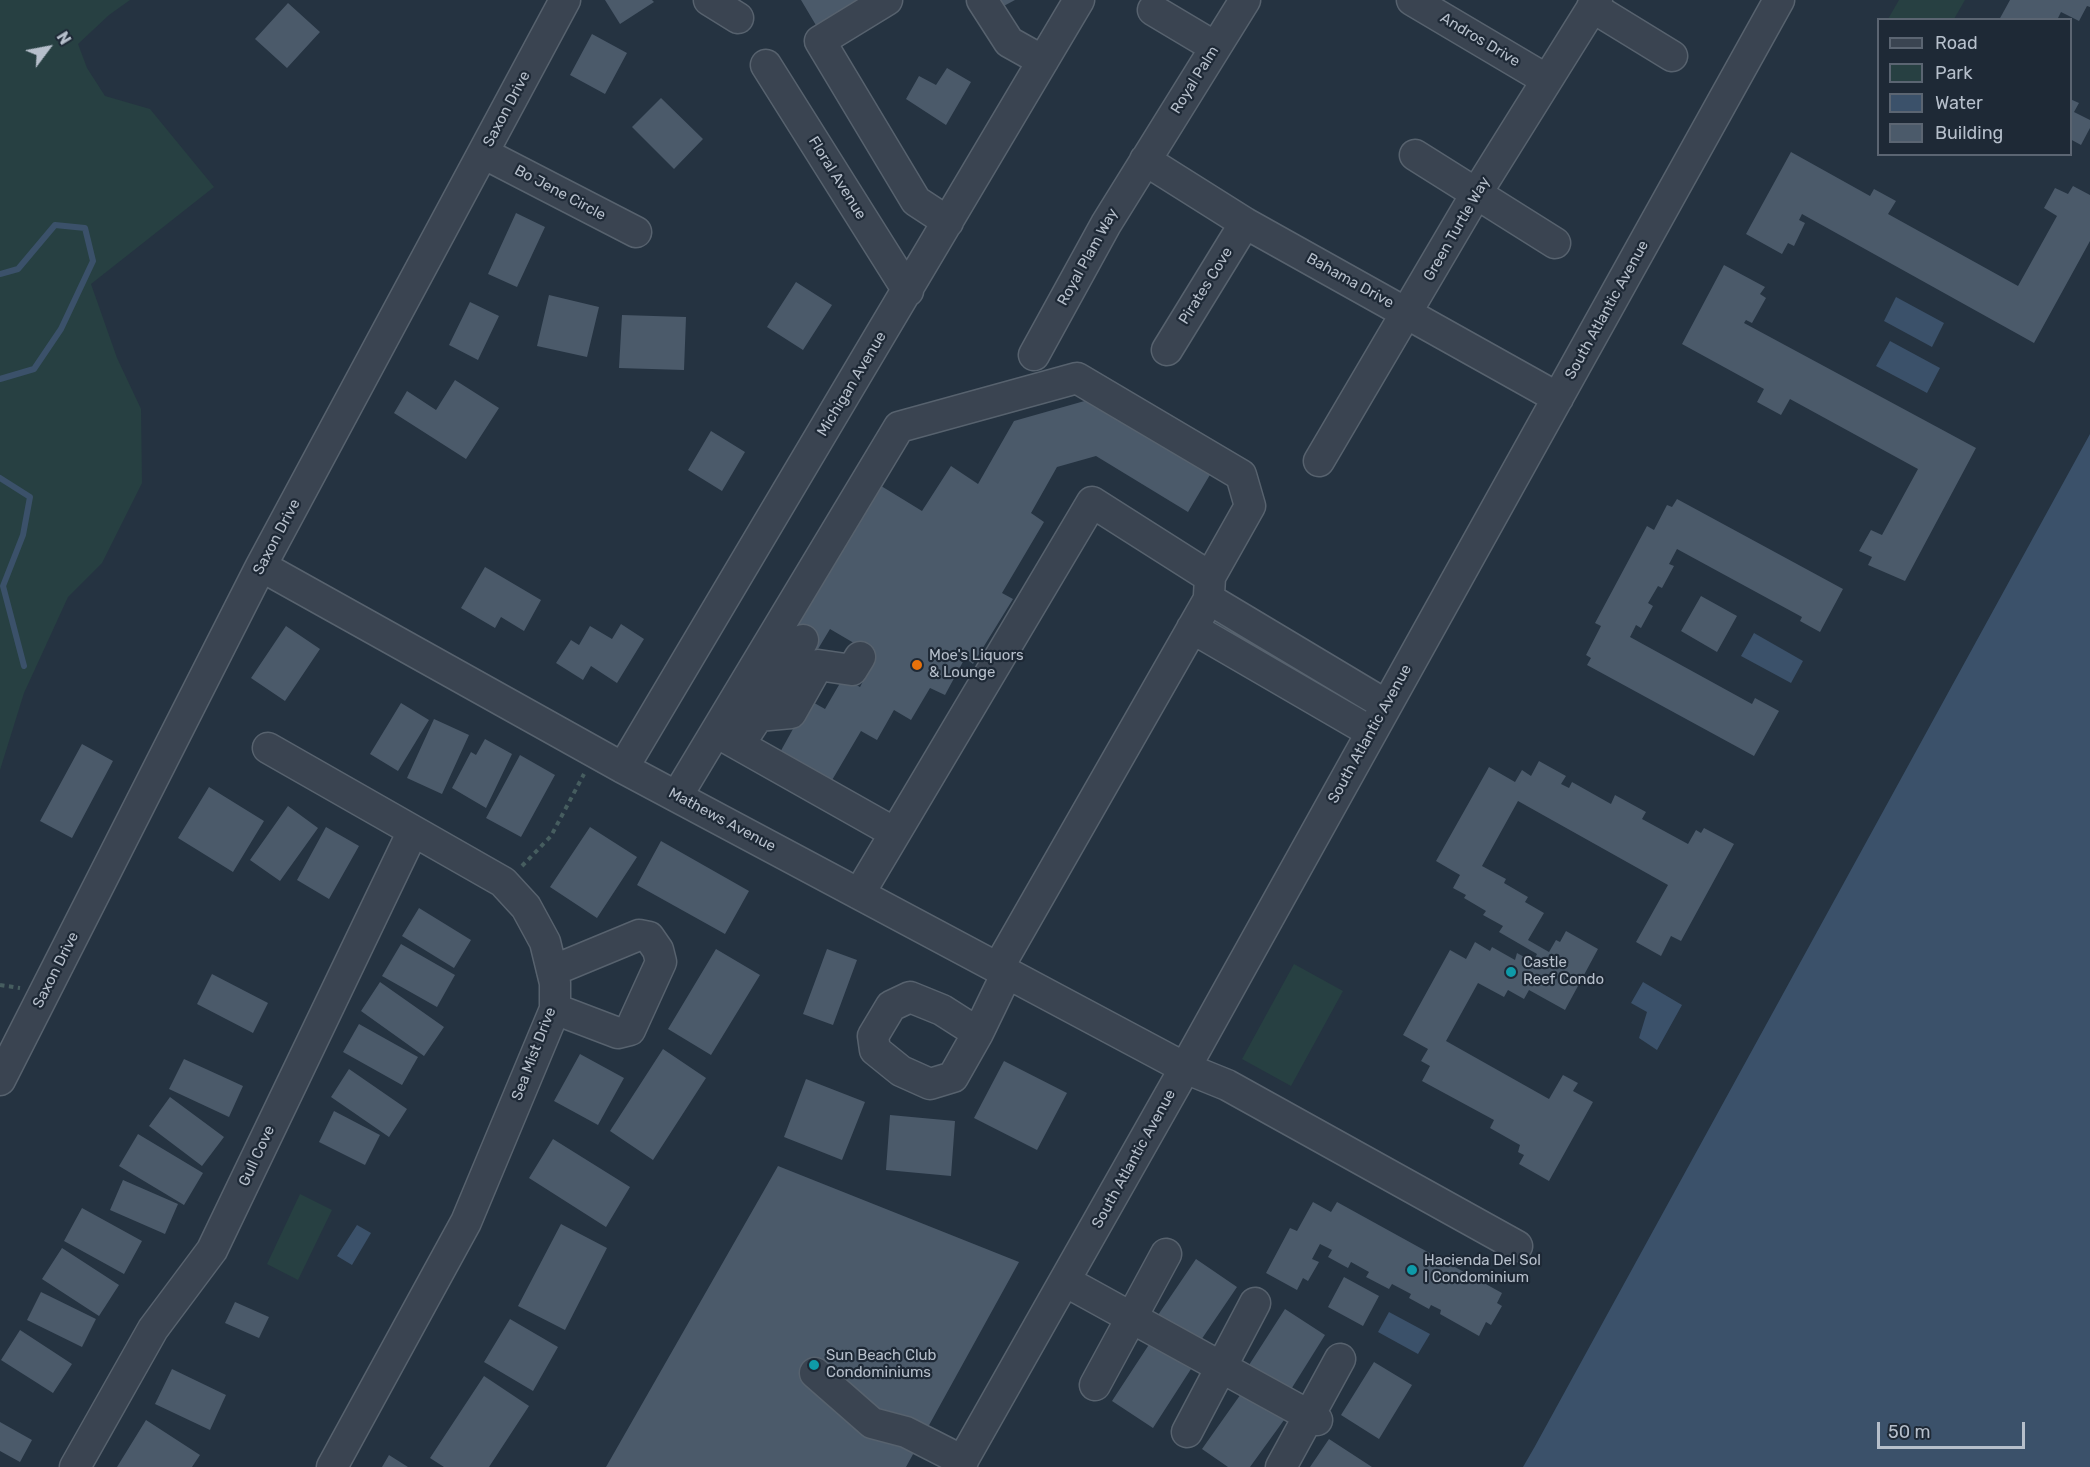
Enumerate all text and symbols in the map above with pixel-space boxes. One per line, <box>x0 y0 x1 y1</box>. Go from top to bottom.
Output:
street label: Andros Drive <box>1437 9 1523 71</box>
north arrow <box>18 18 78 78</box>
legend <box>1877 18 2072 156</box>
text: N <box>53 28 75 48</box>
text: Road <box>1935 32 1978 54</box>
street label: Royal Palm <box>1167 43 1223 117</box>
text: Park <box>1935 62 1972 84</box>
street label: Saxon Drive <box>480 68 534 150</box>
text: Water <box>1935 92 1983 114</box>
text: Building <box>1935 122 2003 144</box>
street label: Floral Avenue <box>804 133 870 223</box>
street label: Bo Jene Circle <box>511 161 609 225</box>
street label: Green Turtle Way <box>1420 174 1494 284</box>
street label: Royal Plam Way <box>1054 205 1122 309</box>
street label: South Atlantic Avenue <box>1561 237 1653 383</box>
street label: Pirates Cove <box>1175 244 1237 328</box>
street label: Bahama Drive <box>1303 250 1397 312</box>
street label: Michigan Avenue <box>814 328 890 440</box>
street label: Saxon Drive <box>250 496 304 578</box>
place label: Moe's Liquors & Lounge <box>929 647 1024 682</box>
marker: Moe's Liquors & Lounge <box>910 658 924 672</box>
street label: South Atlantic Avenue <box>1324 661 1416 807</box>
street label: Mathews Avenue <box>665 784 779 856</box>
street label: Saxon Drive <box>29 929 83 1011</box>
place label: Castle Reef Condo <box>1523 954 1604 989</box>
marker: Castle Reef Condo <box>1504 965 1518 979</box>
street label: Sea Mist Drive <box>508 1005 560 1103</box>
street label: South Atlantic Avenue <box>1088 1086 1180 1232</box>
street label: Gull Cove <box>235 1123 279 1189</box>
place label: Hacienda Del Sol I Condominium <box>1424 1252 1541 1287</box>
marker: Hacienda Del Sol I Condominium <box>1405 1263 1419 1277</box>
place label: Sun Beach Club Condominiums <box>826 1347 937 1382</box>
marker: Sun Beach Club Condominiums <box>807 1358 821 1372</box>
scale bar <box>1880 1410 2028 1448</box>
text: 50 m <box>1888 1421 1931 1443</box>

